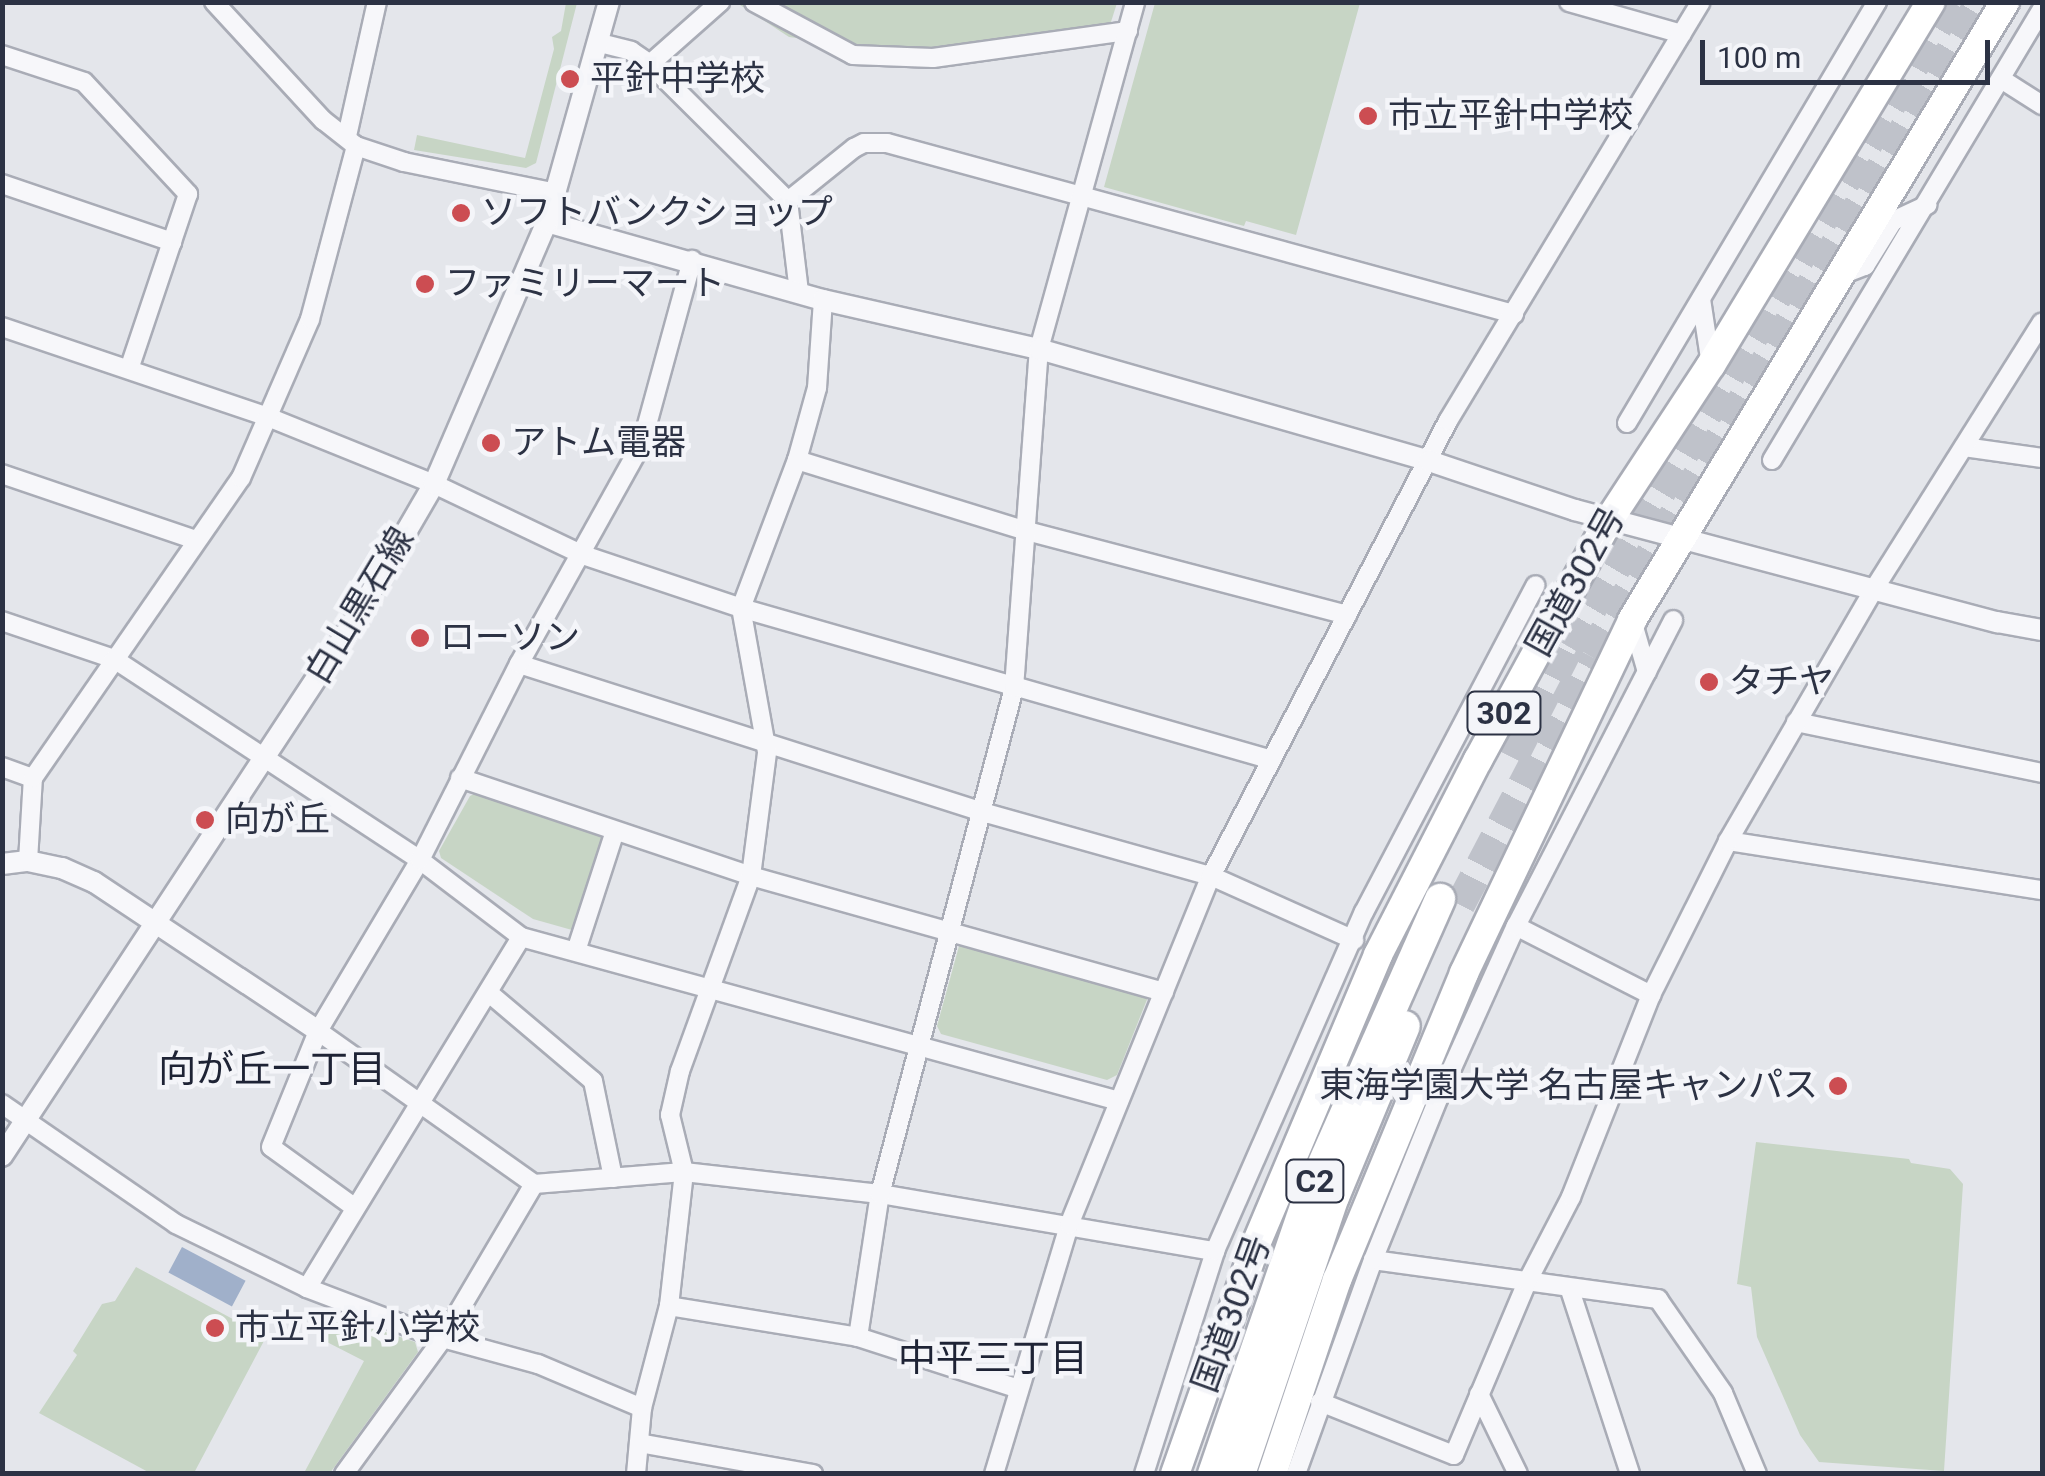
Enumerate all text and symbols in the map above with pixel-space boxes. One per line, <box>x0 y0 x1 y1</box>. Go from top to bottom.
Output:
scale bar <box>1705 20 1995 82</box>
text: 100 m <box>1717 40 1801 75</box>
place label: 平針中学校 <box>590 58 765 100</box>
marker: 平針中学校 <box>559 68 581 90</box>
place label: 市立平針中学校 <box>1388 95 1633 137</box>
marker: 市立平針中学校 <box>1357 105 1379 127</box>
place label: ソフトバンクショップ <box>481 192 831 234</box>
marker: ソフトバンクショップ <box>450 202 472 224</box>
place label: ファミリーマート <box>445 263 725 305</box>
marker: ファミリーマート <box>414 273 436 295</box>
place label: アトム電器 <box>511 422 686 464</box>
marker: アトム電器 <box>480 432 502 454</box>
street label: 国道302号 <box>1518 500 1634 664</box>
street label: 白山黒石線 <box>297 520 423 692</box>
place label: ローソン <box>440 617 580 659</box>
marker: ローソン <box>409 627 431 649</box>
place label: タチヤ <box>1729 661 1834 703</box>
marker: タチヤ <box>1698 671 1720 693</box>
road number: 302 <box>1464 686 1544 740</box>
place label: 向が丘 <box>225 799 330 841</box>
marker: 向が丘 <box>194 809 216 831</box>
district label: 向が丘一丁目 <box>158 1047 386 1093</box>
place label: 東海学園大学 名古屋キャンパス <box>1319 1065 1818 1107</box>
marker: 東海学園大学 名古屋キャンパス <box>1827 1075 1849 1097</box>
road number: C2 <box>1285 1154 1345 1208</box>
street label: 国道302号 <box>1184 1230 1280 1398</box>
place label: 市立平針小学校 <box>235 1307 480 1349</box>
marker: 市立平針小学校 <box>204 1317 226 1339</box>
district label: 中平三丁目 <box>898 1336 1088 1382</box>

